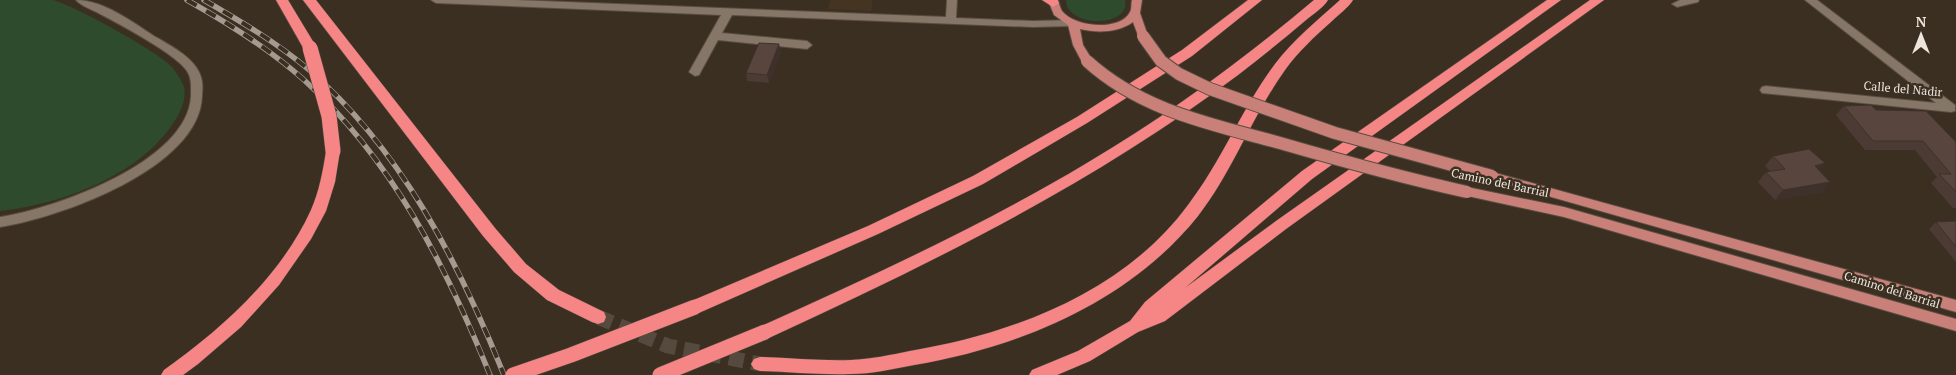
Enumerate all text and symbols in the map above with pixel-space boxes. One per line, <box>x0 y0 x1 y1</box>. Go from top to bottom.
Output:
north arrow <box>1896 10 1946 60</box>
text: N <box>1916 12 1927 31</box>
street label: Calle del Nadir <box>1863 78 1943 99</box>
street label: Camino del Barrial <box>1450 165 1551 200</box>
street label: Camino del Barrial <box>1842 268 1942 311</box>

